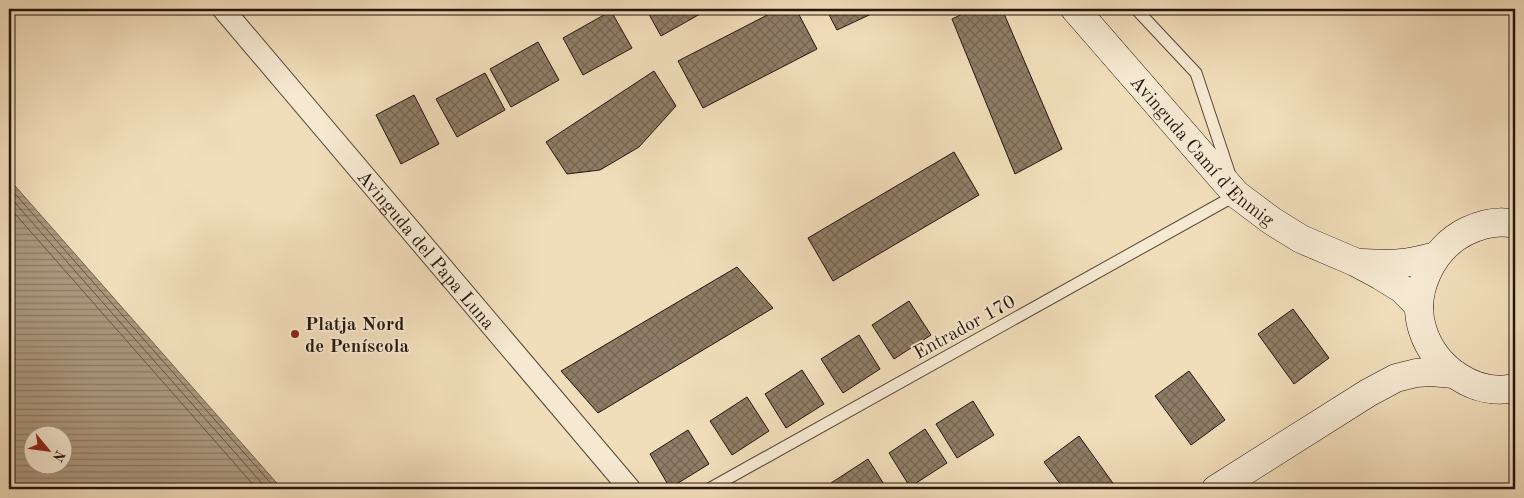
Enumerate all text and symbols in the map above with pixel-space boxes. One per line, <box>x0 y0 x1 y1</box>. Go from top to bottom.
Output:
street label: Avinguda Camí d'Enmig <box>1126 73 1277 231</box>
street label: Avinguda del Papa Luna <box>352 168 498 334</box>
street label: Entrador 170 <box>911 293 1019 364</box>
place label: Platja Nord de Peníscola <box>305 316 410 357</box>
marker: Platja Nord de Peníscola <box>289 328 301 340</box>
north arrow <box>22 426 72 476</box>
text: N <box>50 448 67 464</box>

